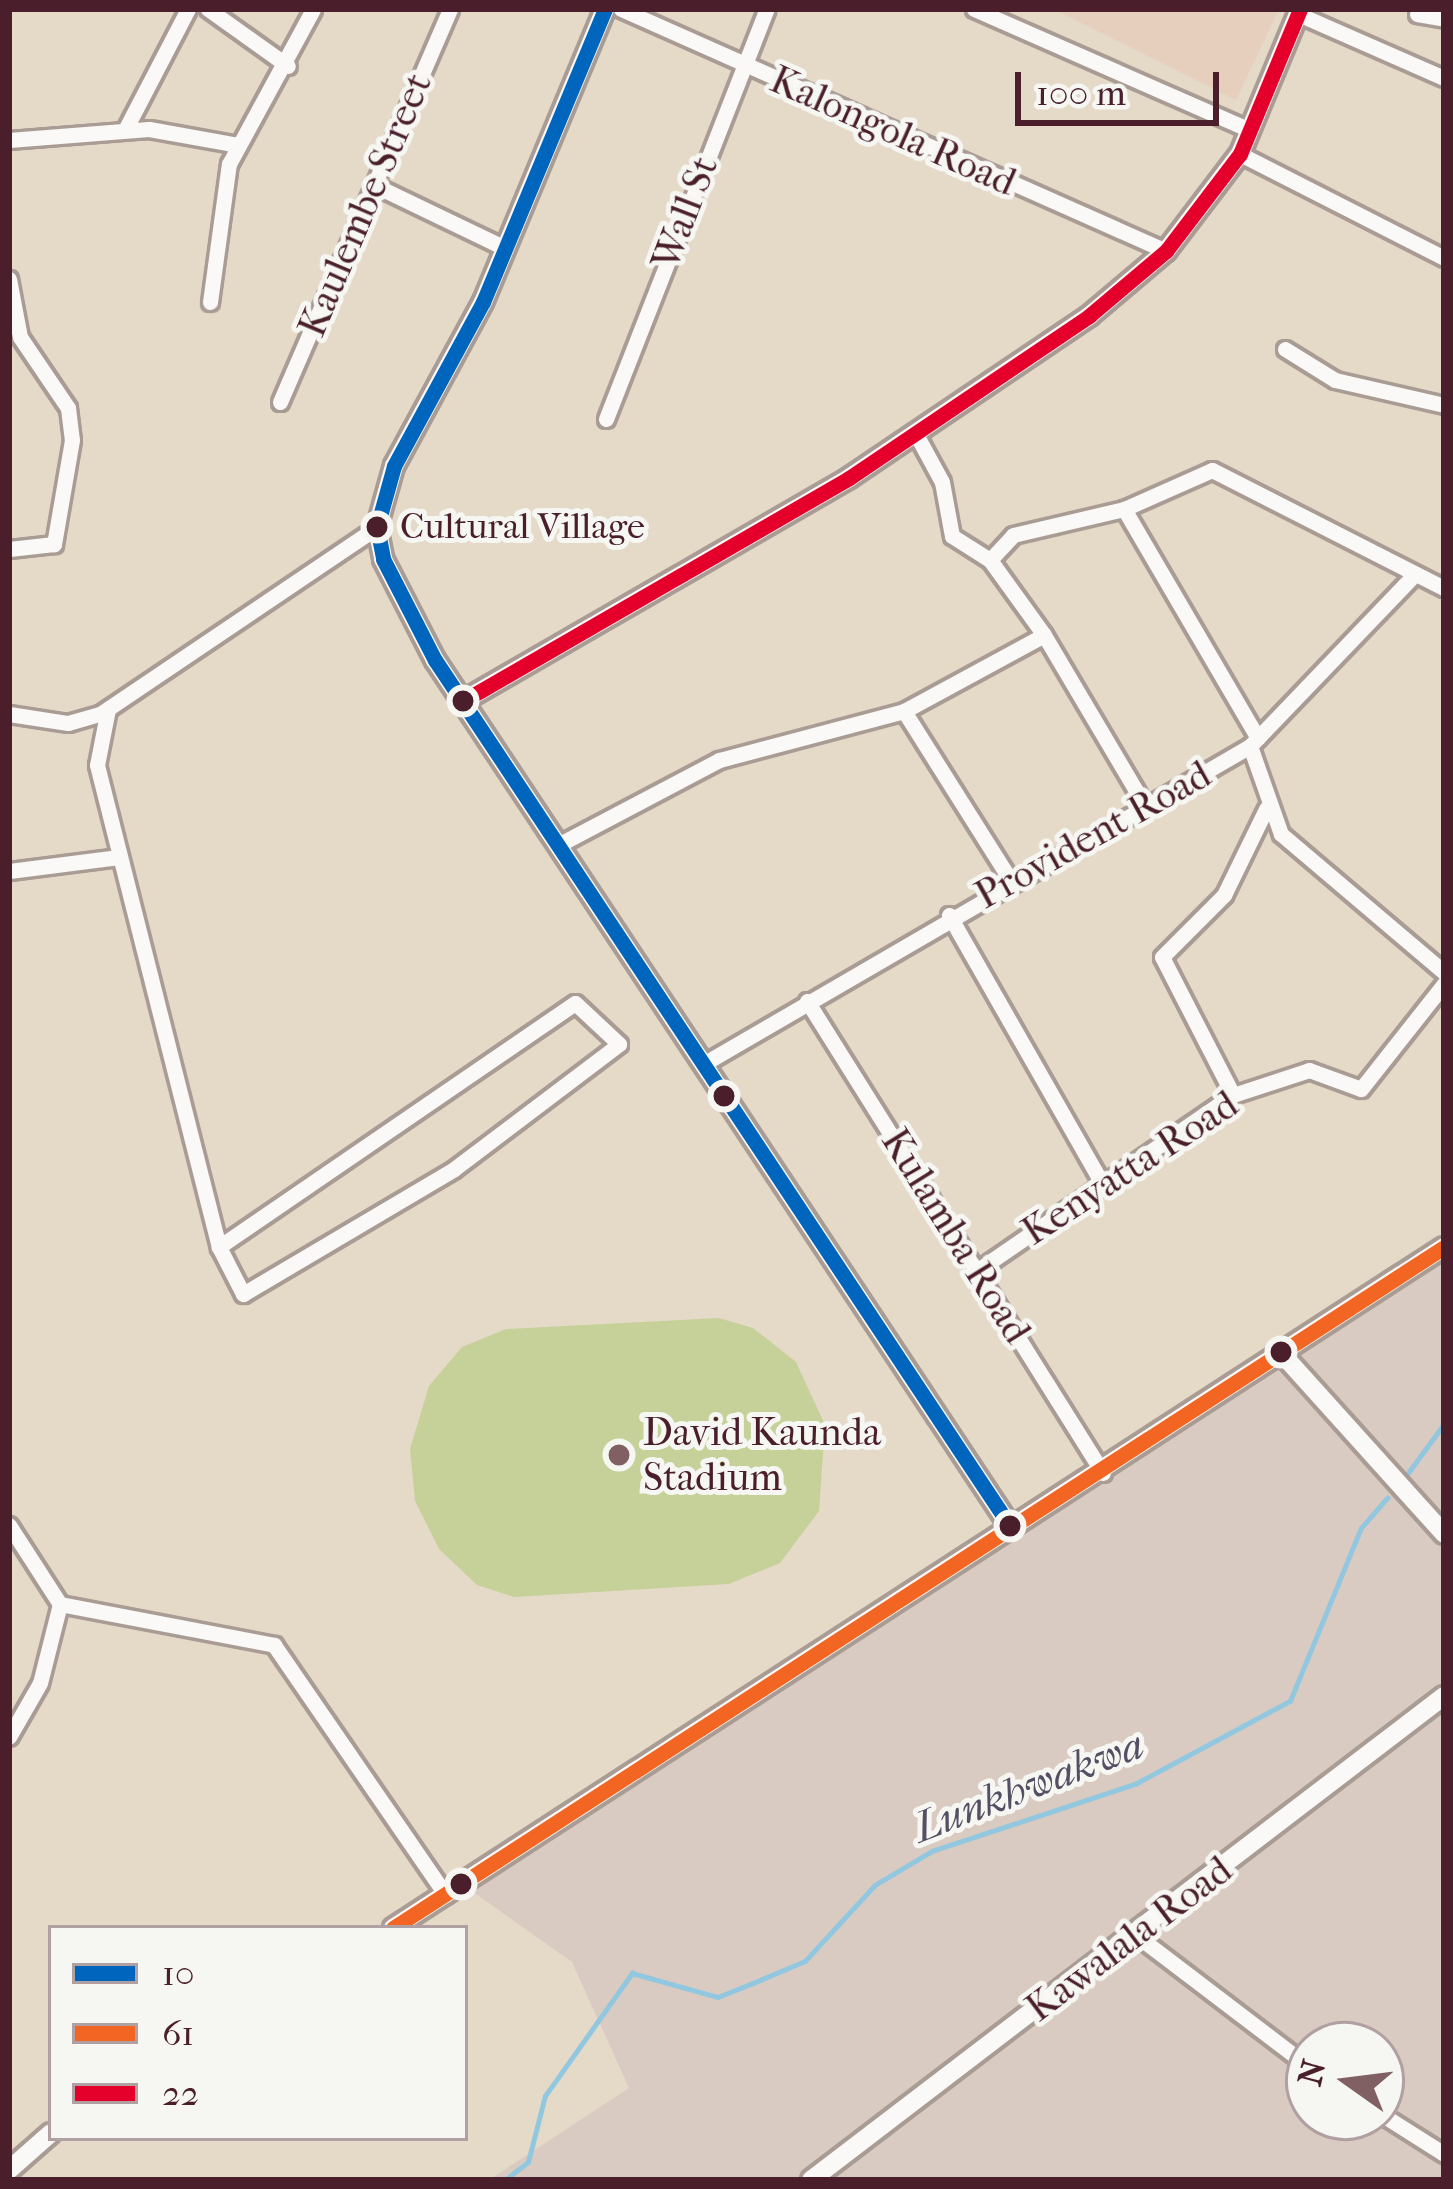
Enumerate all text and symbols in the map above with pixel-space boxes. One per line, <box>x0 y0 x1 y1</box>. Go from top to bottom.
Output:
scale bar <box>1021 48 1225 122</box>
street label: Kalongola Road <box>763 56 1023 206</box>
street label: Kaulembe Street <box>288 66 442 344</box>
text: 100 m <box>1036 72 1126 114</box>
street label: Wall St <box>642 150 728 276</box>
place label: Cultural Village <box>400 505 645 549</box>
marker: Cultural Village <box>366 516 388 538</box>
unlabelled marker <box>452 690 474 712</box>
street label: Provident Road <box>967 751 1219 919</box>
street label: Kenyatta Road <box>1013 1081 1247 1255</box>
unlabelled marker <box>713 1085 735 1107</box>
street label: Kulamba Road <box>871 1120 1041 1352</box>
unlabelled marker <box>1270 1341 1292 1363</box>
place label: David Kaunda Stadium <box>643 1410 881 1501</box>
marker: David Kaunda Stadium <box>606 1442 632 1468</box>
unlabelled marker <box>999 1515 1021 1537</box>
water label: Lunkhwakwa <box>907 1720 1151 1854</box>
street label: Kawalala Road <box>1017 1846 1241 2032</box>
unlabelled marker <box>450 1873 472 1895</box>
legend <box>48 1925 468 2141</box>
text: 10 <box>162 1952 195 1994</box>
text: 61 <box>162 2012 194 2054</box>
north arrow <box>1285 2021 1405 2141</box>
text: N <box>1291 2056 1334 2090</box>
text: 22 <box>162 2072 199 2114</box>

